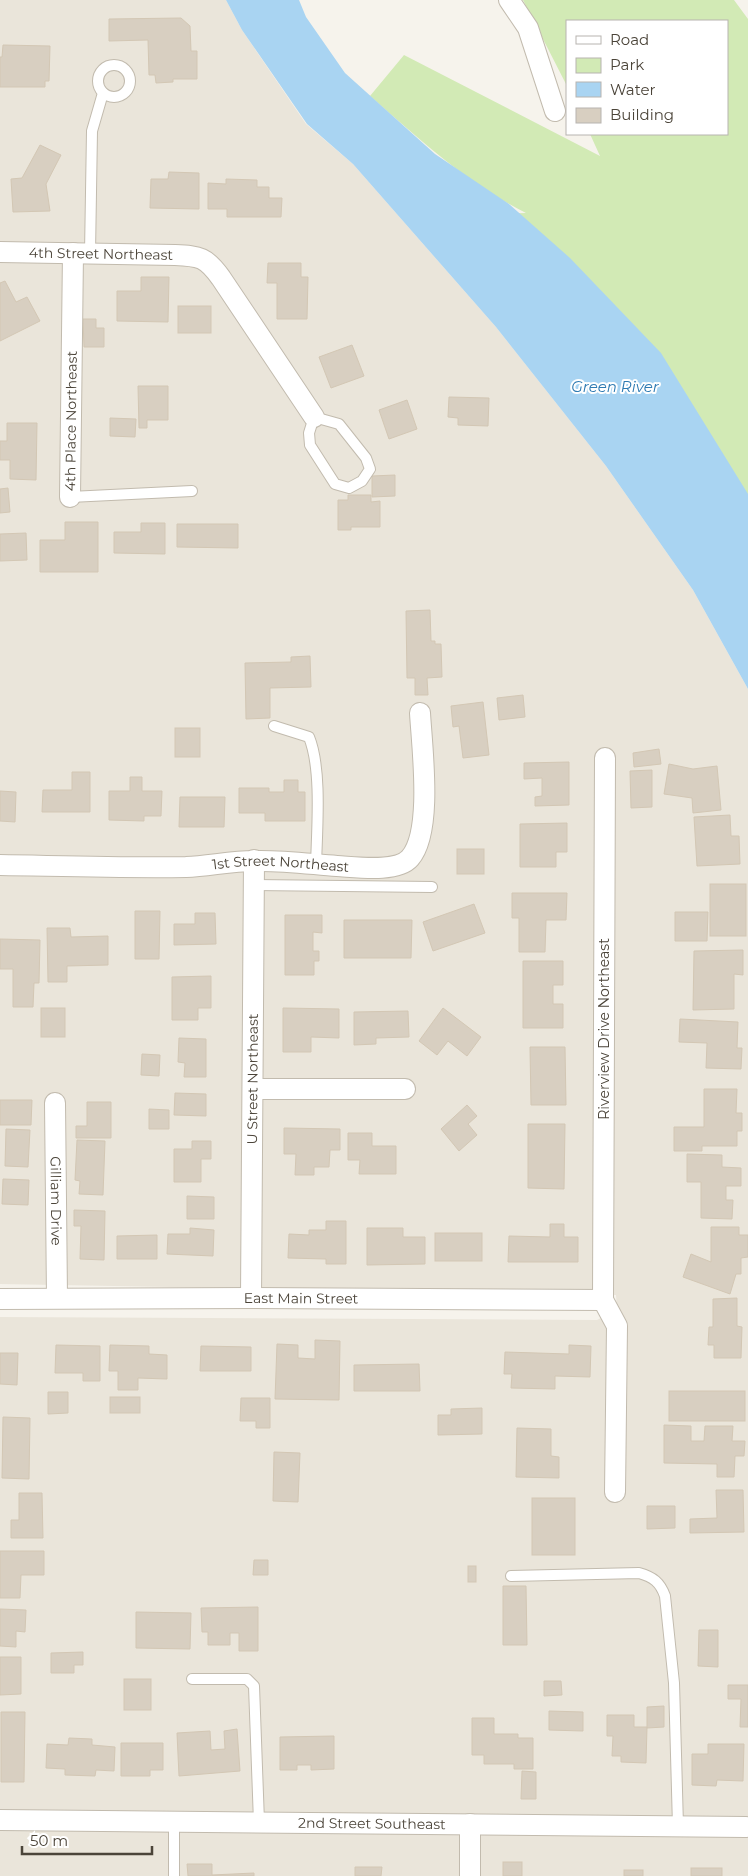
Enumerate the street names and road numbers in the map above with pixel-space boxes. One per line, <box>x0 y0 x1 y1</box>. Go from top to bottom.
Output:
street label: 4th Street Northeast <box>29 243 174 264</box>
street label: 4th Place Northeast <box>61 350 81 491</box>
street label: 1st Street Northeast <box>211 852 350 876</box>
street label: Riverview Drive Northeast <box>595 938 613 1120</box>
street label: U Street Northeast <box>243 1013 262 1145</box>
street label: Gilliam Drive <box>47 1156 65 1246</box>
street label: East Main Street <box>244 1289 359 1308</box>
street label: 2nd Street Southeast <box>298 1814 446 1833</box>

